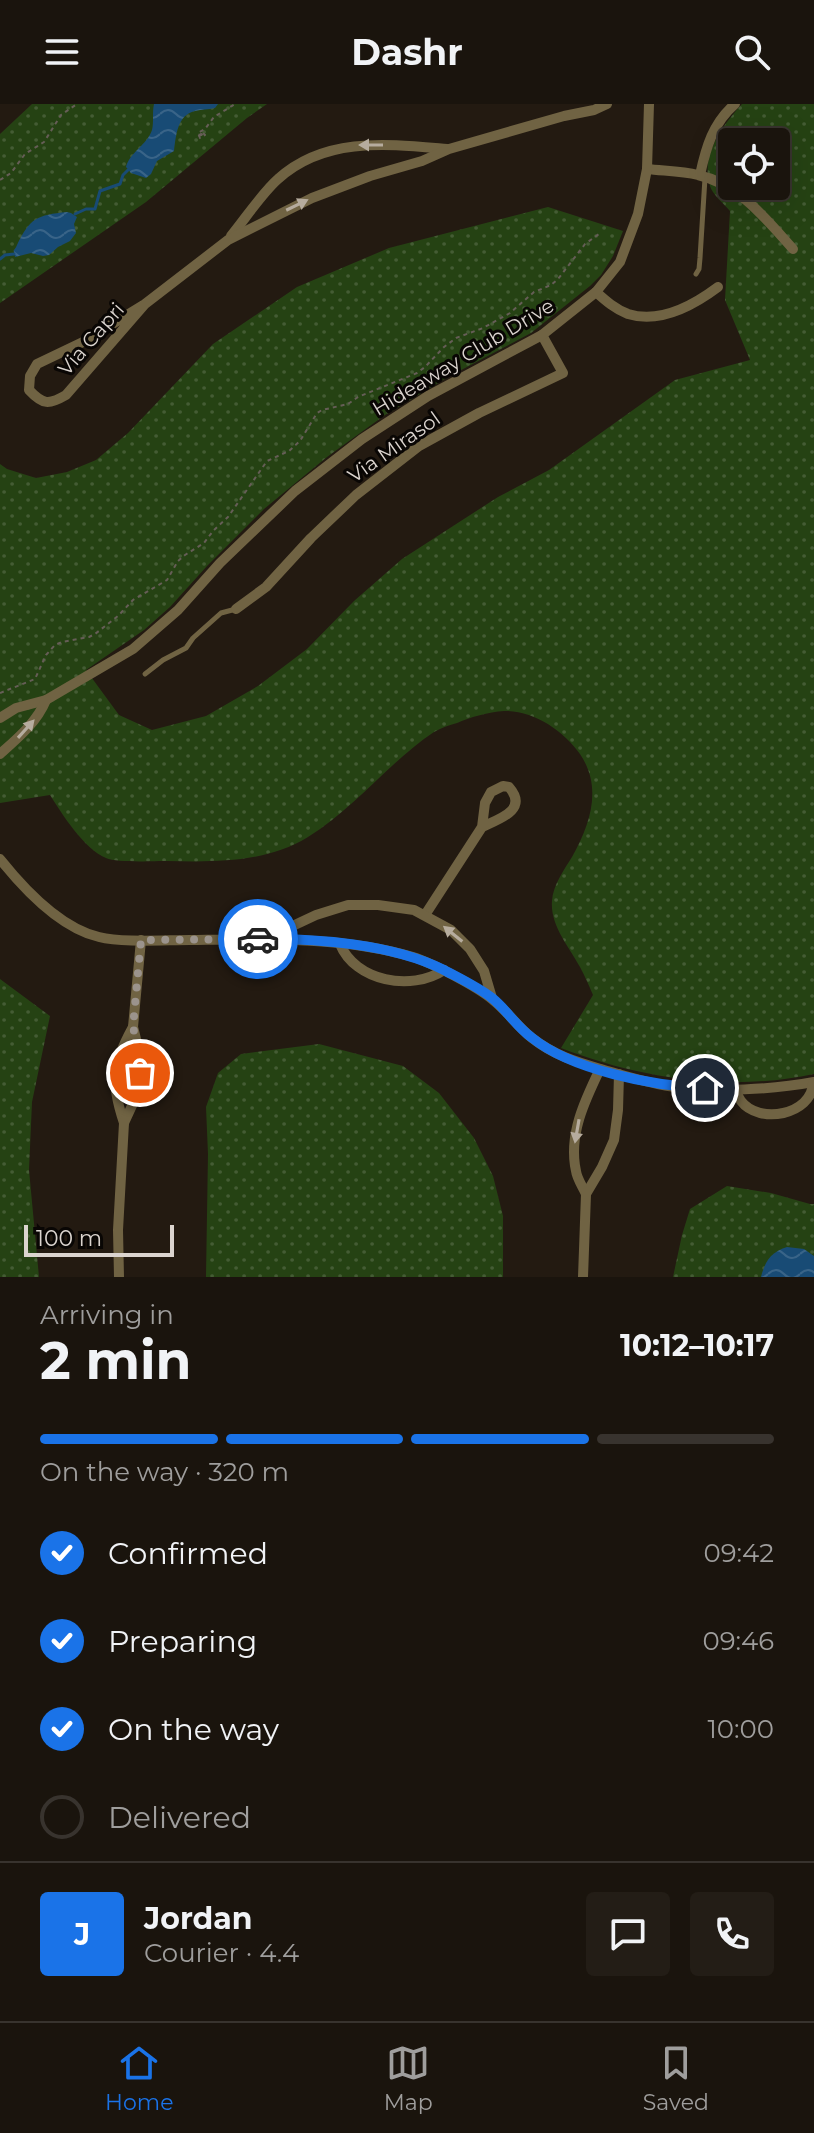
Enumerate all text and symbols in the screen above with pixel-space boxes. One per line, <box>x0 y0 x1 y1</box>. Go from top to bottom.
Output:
icon: menu <box>40 30 84 74</box>
text: Dashr <box>351 30 463 74</box>
icon: search <box>730 30 774 74</box>
map controls <box>718 128 790 200</box>
button: locate <box>718 128 790 200</box>
one-way arrow <box>358 139 383 151</box>
one-way arrow <box>286 199 309 212</box>
street label: Hideaway Club Drive <box>368 293 558 421</box>
street label: Via Capri <box>53 298 129 380</box>
street label: Via Mirasol <box>343 406 445 488</box>
one-way arrow <box>16 719 34 738</box>
courier <box>218 899 298 979</box>
icon: car <box>236 917 280 961</box>
one-way arrow <box>443 926 463 943</box>
pin <box>106 1039 174 1107</box>
icon: bag <box>118 1051 162 1095</box>
pin <box>671 1054 739 1122</box>
icon: home <box>683 1066 727 1110</box>
one-way arrow <box>571 1118 583 1143</box>
scale bar <box>24 1221 174 1257</box>
text: 100 m <box>36 1225 102 1252</box>
text: Arriving in <box>40 1299 174 1331</box>
text: 10:12–10:17 <box>620 1327 774 1364</box>
text: 2 min <box>40 1329 192 1392</box>
text: On the way · 320 m <box>40 1456 289 1488</box>
icon: check <box>40 1531 84 1575</box>
text: Confirmed <box>108 1535 268 1572</box>
text: 09:42 <box>704 1537 774 1569</box>
icon: check <box>40 1619 84 1663</box>
text: Preparing <box>108 1623 257 1660</box>
text: 09:46 <box>702 1625 774 1657</box>
icon: check <box>40 1707 84 1751</box>
text: On the way <box>108 1711 279 1748</box>
text: 10:00 <box>707 1713 774 1745</box>
text: Delivered <box>108 1799 251 1836</box>
button: chat <box>586 1892 670 1976</box>
button: phone <box>690 1892 774 1976</box>
text: Jordan <box>144 1900 253 1937</box>
text: J <box>74 1916 90 1953</box>
text: Courier · 4.4 <box>144 1937 299 1969</box>
tab: Home <box>105 2041 173 2116</box>
tab: Map <box>384 2041 433 2116</box>
tab: Saved <box>643 2041 709 2116</box>

